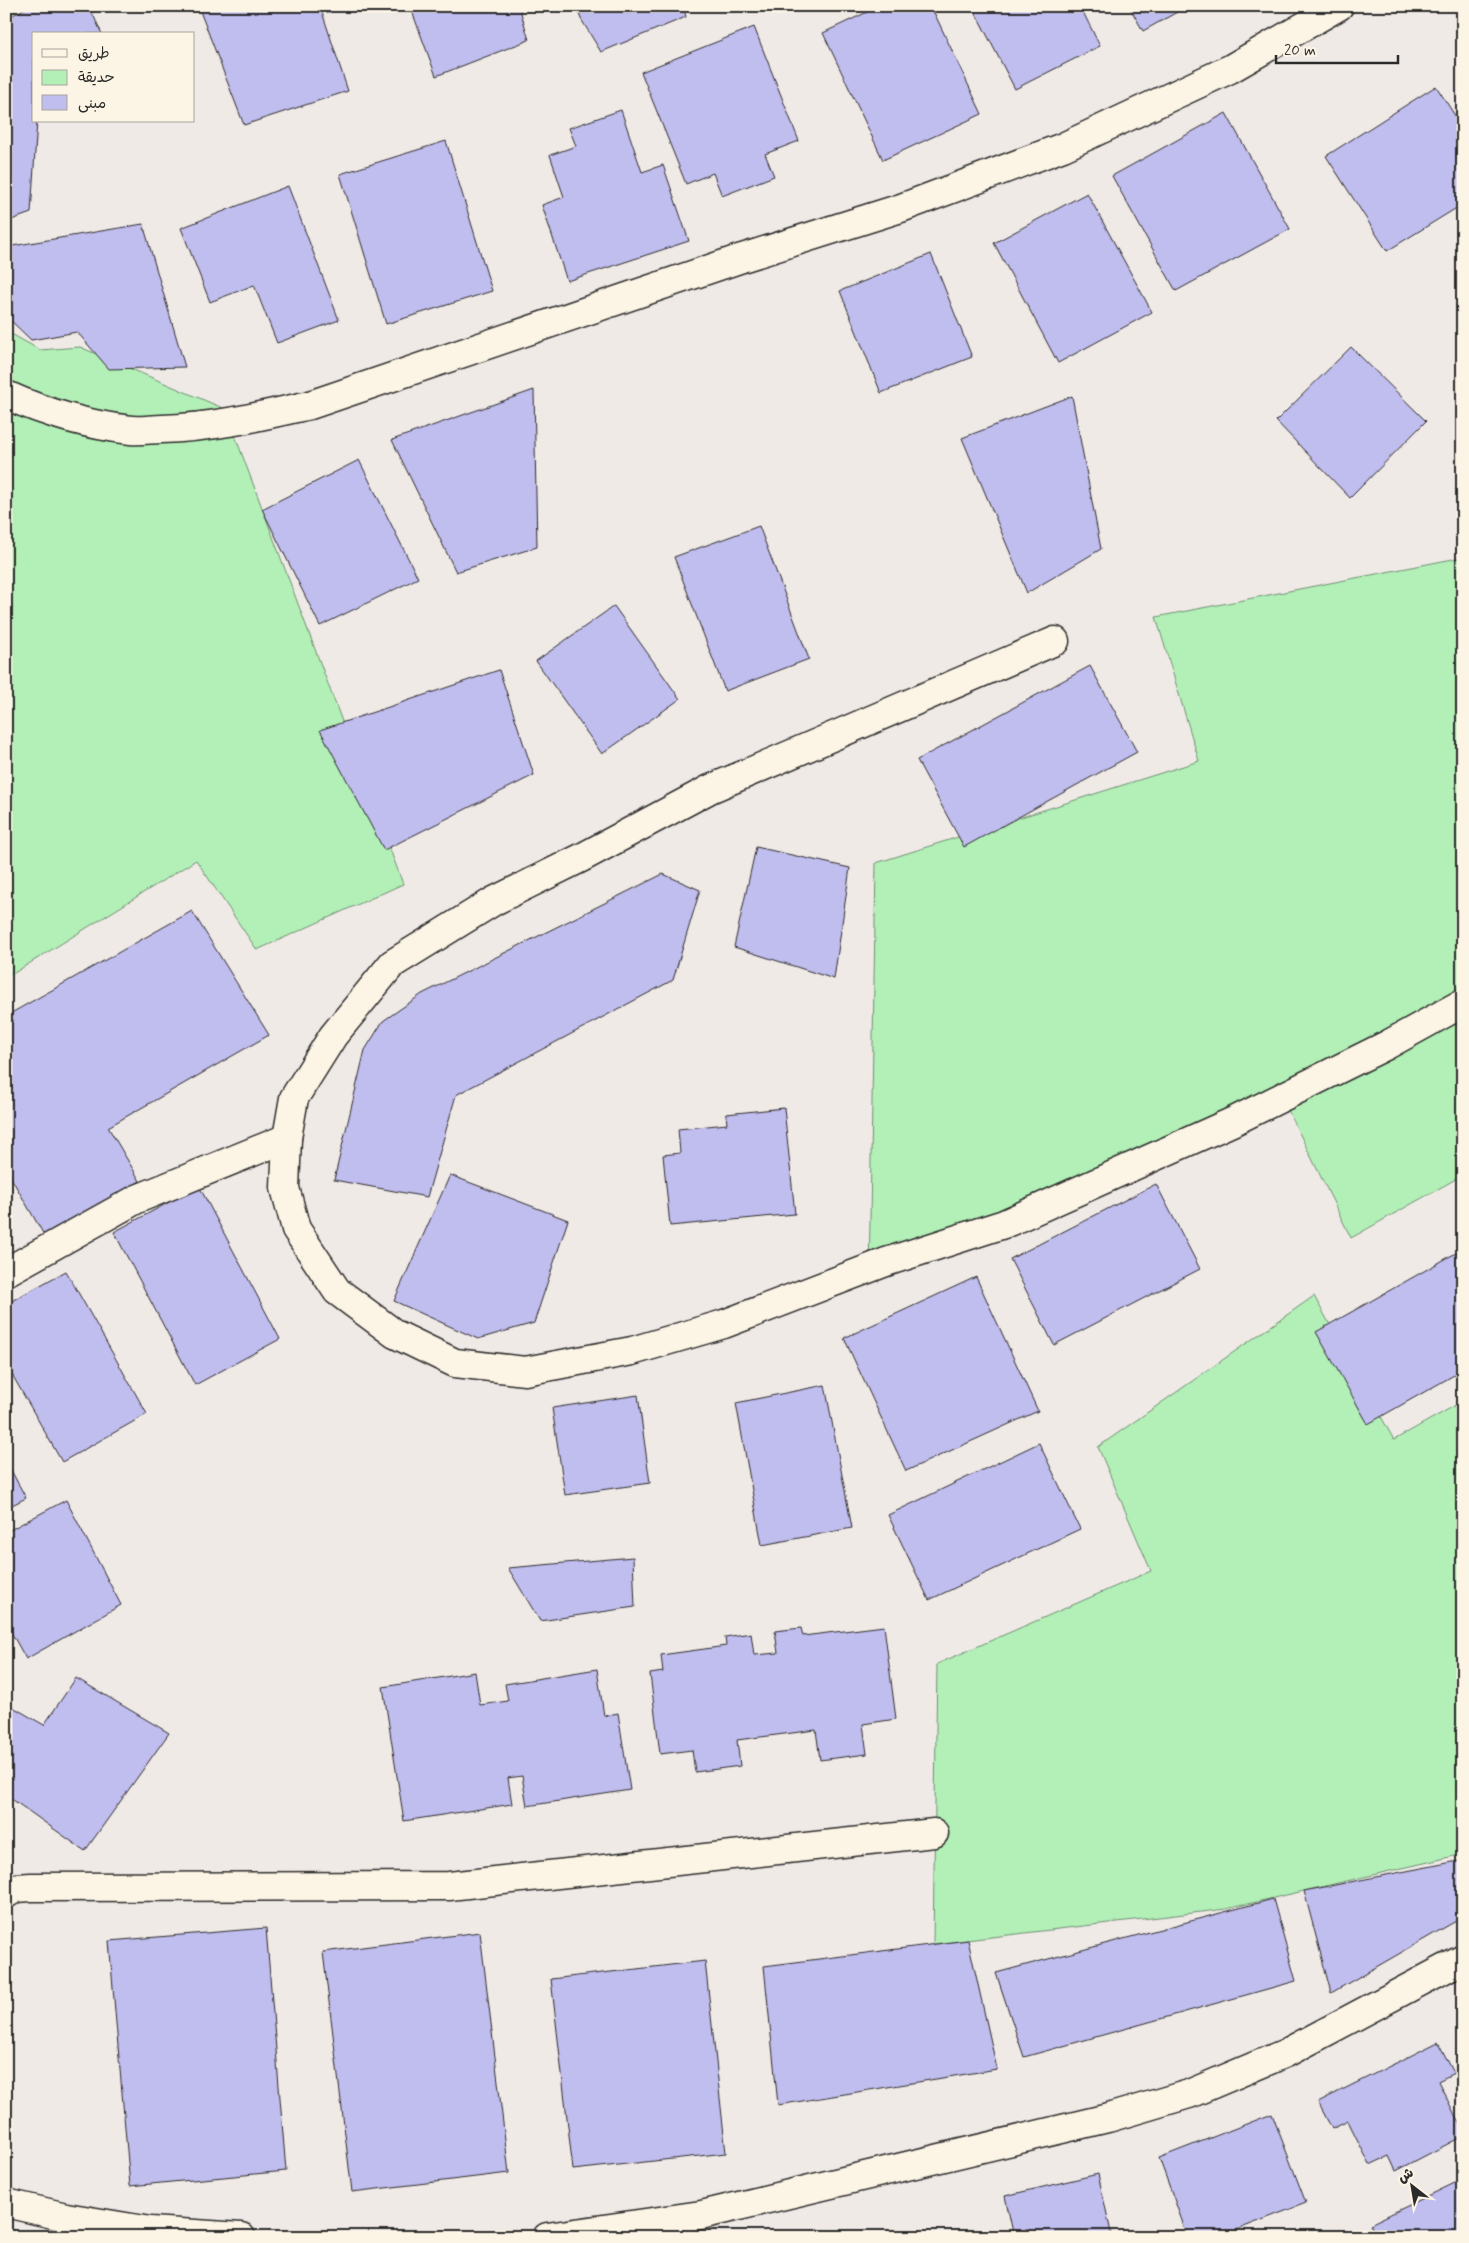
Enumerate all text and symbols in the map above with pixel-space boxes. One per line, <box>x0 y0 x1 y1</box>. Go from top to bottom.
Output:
legend <box>32 32 195 122</box>
scale bar <box>1276 32 1399 64</box>
text: 20 m <box>1284 41 1316 61</box>
text: طريق <box>78 44 110 64</box>
text: حديقة <box>78 68 115 88</box>
text: مبنى <box>78 94 106 114</box>
north arrow <box>1386 2160 1436 2210</box>
text: ش <box>1395 2164 1417 2187</box>

